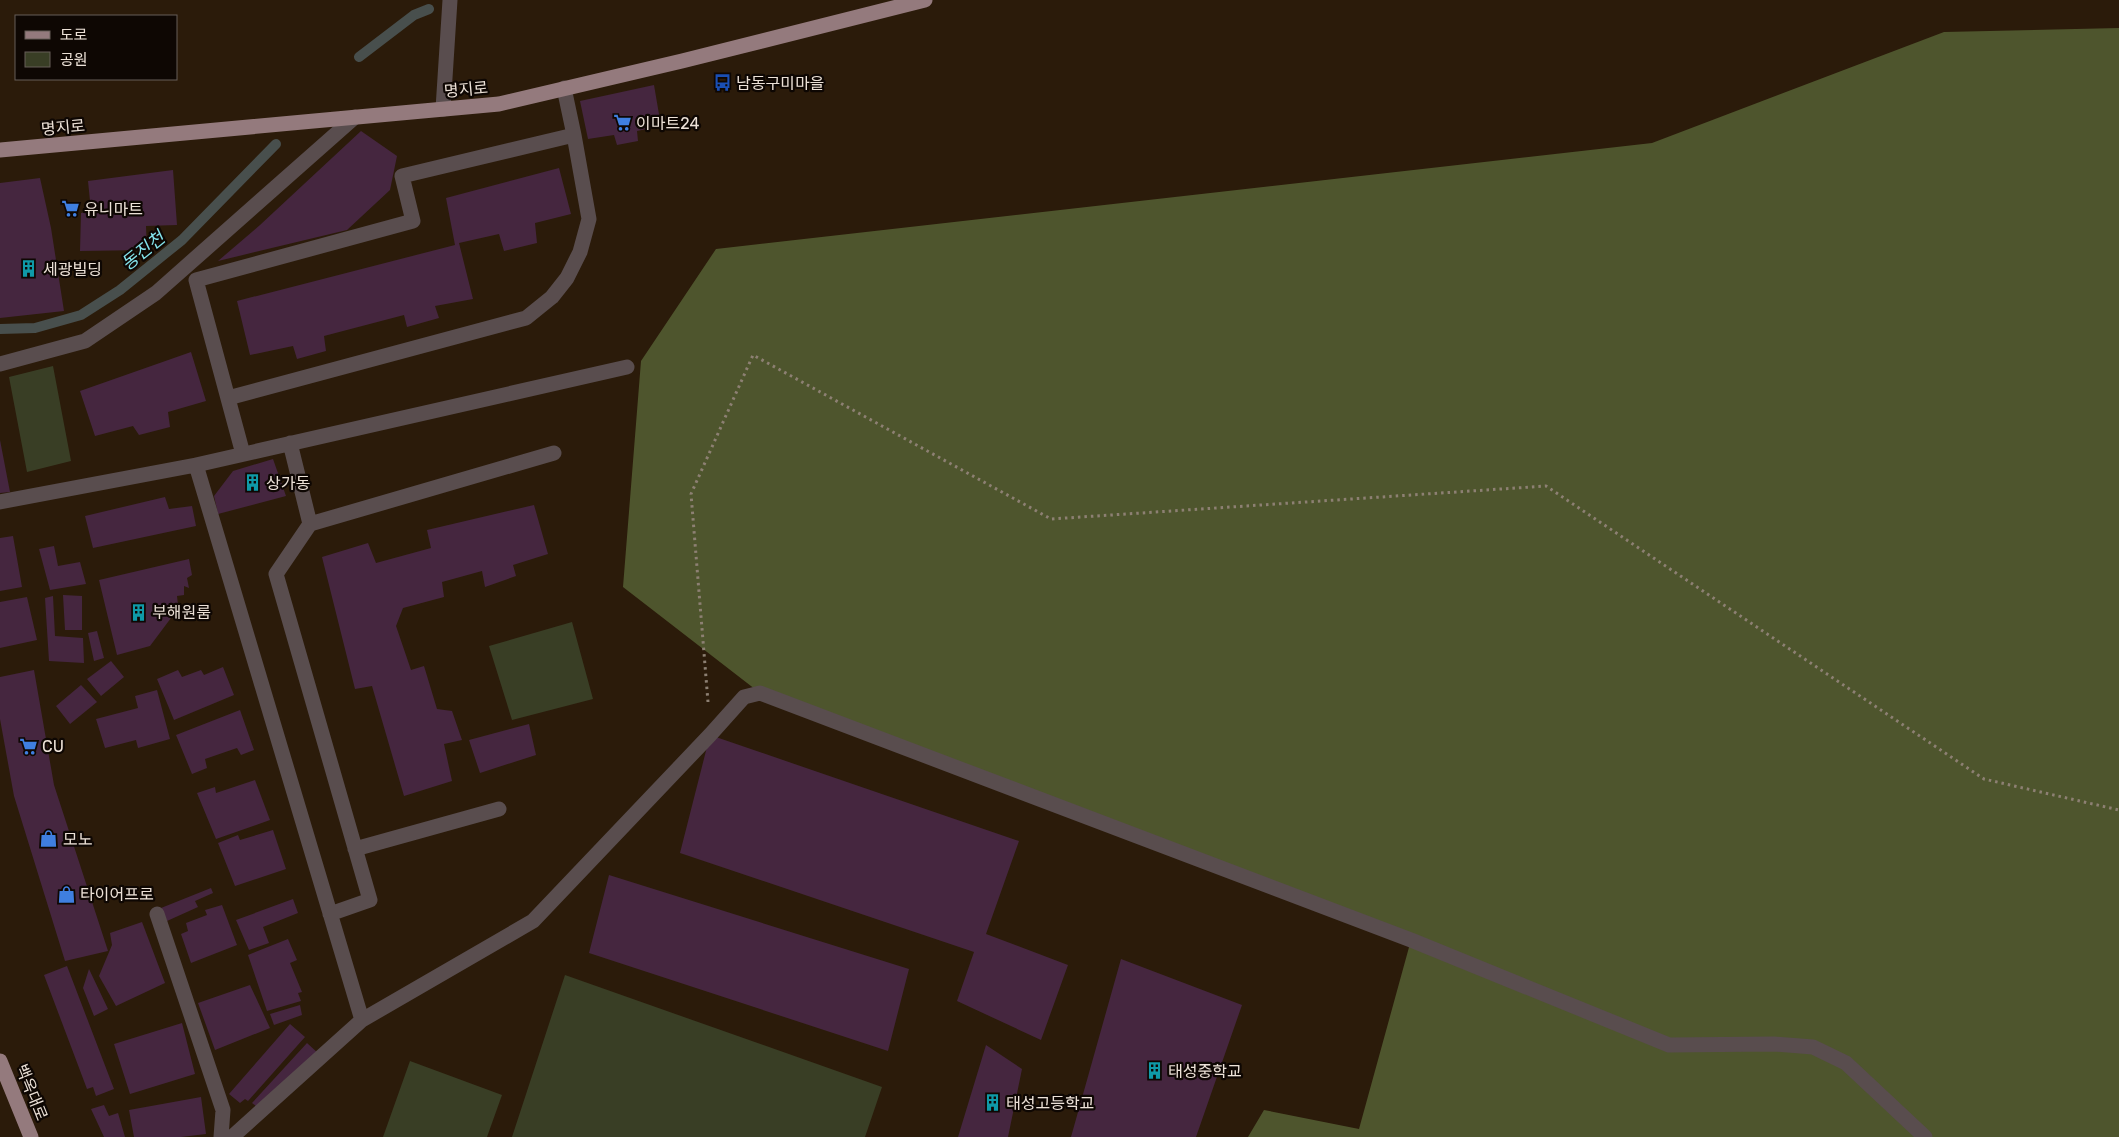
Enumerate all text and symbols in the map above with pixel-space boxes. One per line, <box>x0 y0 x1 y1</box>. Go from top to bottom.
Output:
legend <box>15 15 178 80</box>
text: 도로 <box>60 26 88 44</box>
text: 공원 <box>60 51 88 69</box>
bus stop icon: 남동구미마을 <box>712 73 732 93</box>
place label: 남동구미마을 <box>736 74 824 93</box>
street label: 명지로 <box>443 78 489 101</box>
supermarket icon: 이마트24 <box>612 113 632 133</box>
place label: 이마트24 <box>636 114 699 133</box>
street label: 명지로 <box>40 116 86 139</box>
supermarket icon: 유니마트 <box>60 199 80 219</box>
place label: 유니마트 <box>84 200 143 219</box>
water label: 동진천 <box>117 225 171 275</box>
building icon: 세광빌딩 <box>19 259 39 279</box>
place label: 세광빌딩 <box>43 260 102 279</box>
building icon: 상가동 <box>242 473 262 493</box>
place label: 상가동 <box>266 474 310 493</box>
building icon: 부해원룸 <box>128 602 148 622</box>
place label: 부해원룸 <box>152 603 211 622</box>
supermarket icon: CU <box>18 736 38 756</box>
place label: CU <box>42 737 64 756</box>
shop icon: 모노 <box>39 829 59 849</box>
place label: 모노 <box>63 830 93 849</box>
shop icon: 타이어프로 <box>56 884 76 904</box>
place label: 타이어프로 <box>80 885 154 904</box>
street label: 백옥대로 <box>12 1061 51 1123</box>
building icon: 태성중학교 <box>1144 1061 1164 1081</box>
place label: 태성중학교 <box>1168 1062 1242 1081</box>
building icon: 태성고등학교 <box>982 1093 1002 1113</box>
place label: 태성고등학교 <box>1006 1094 1094 1113</box>

